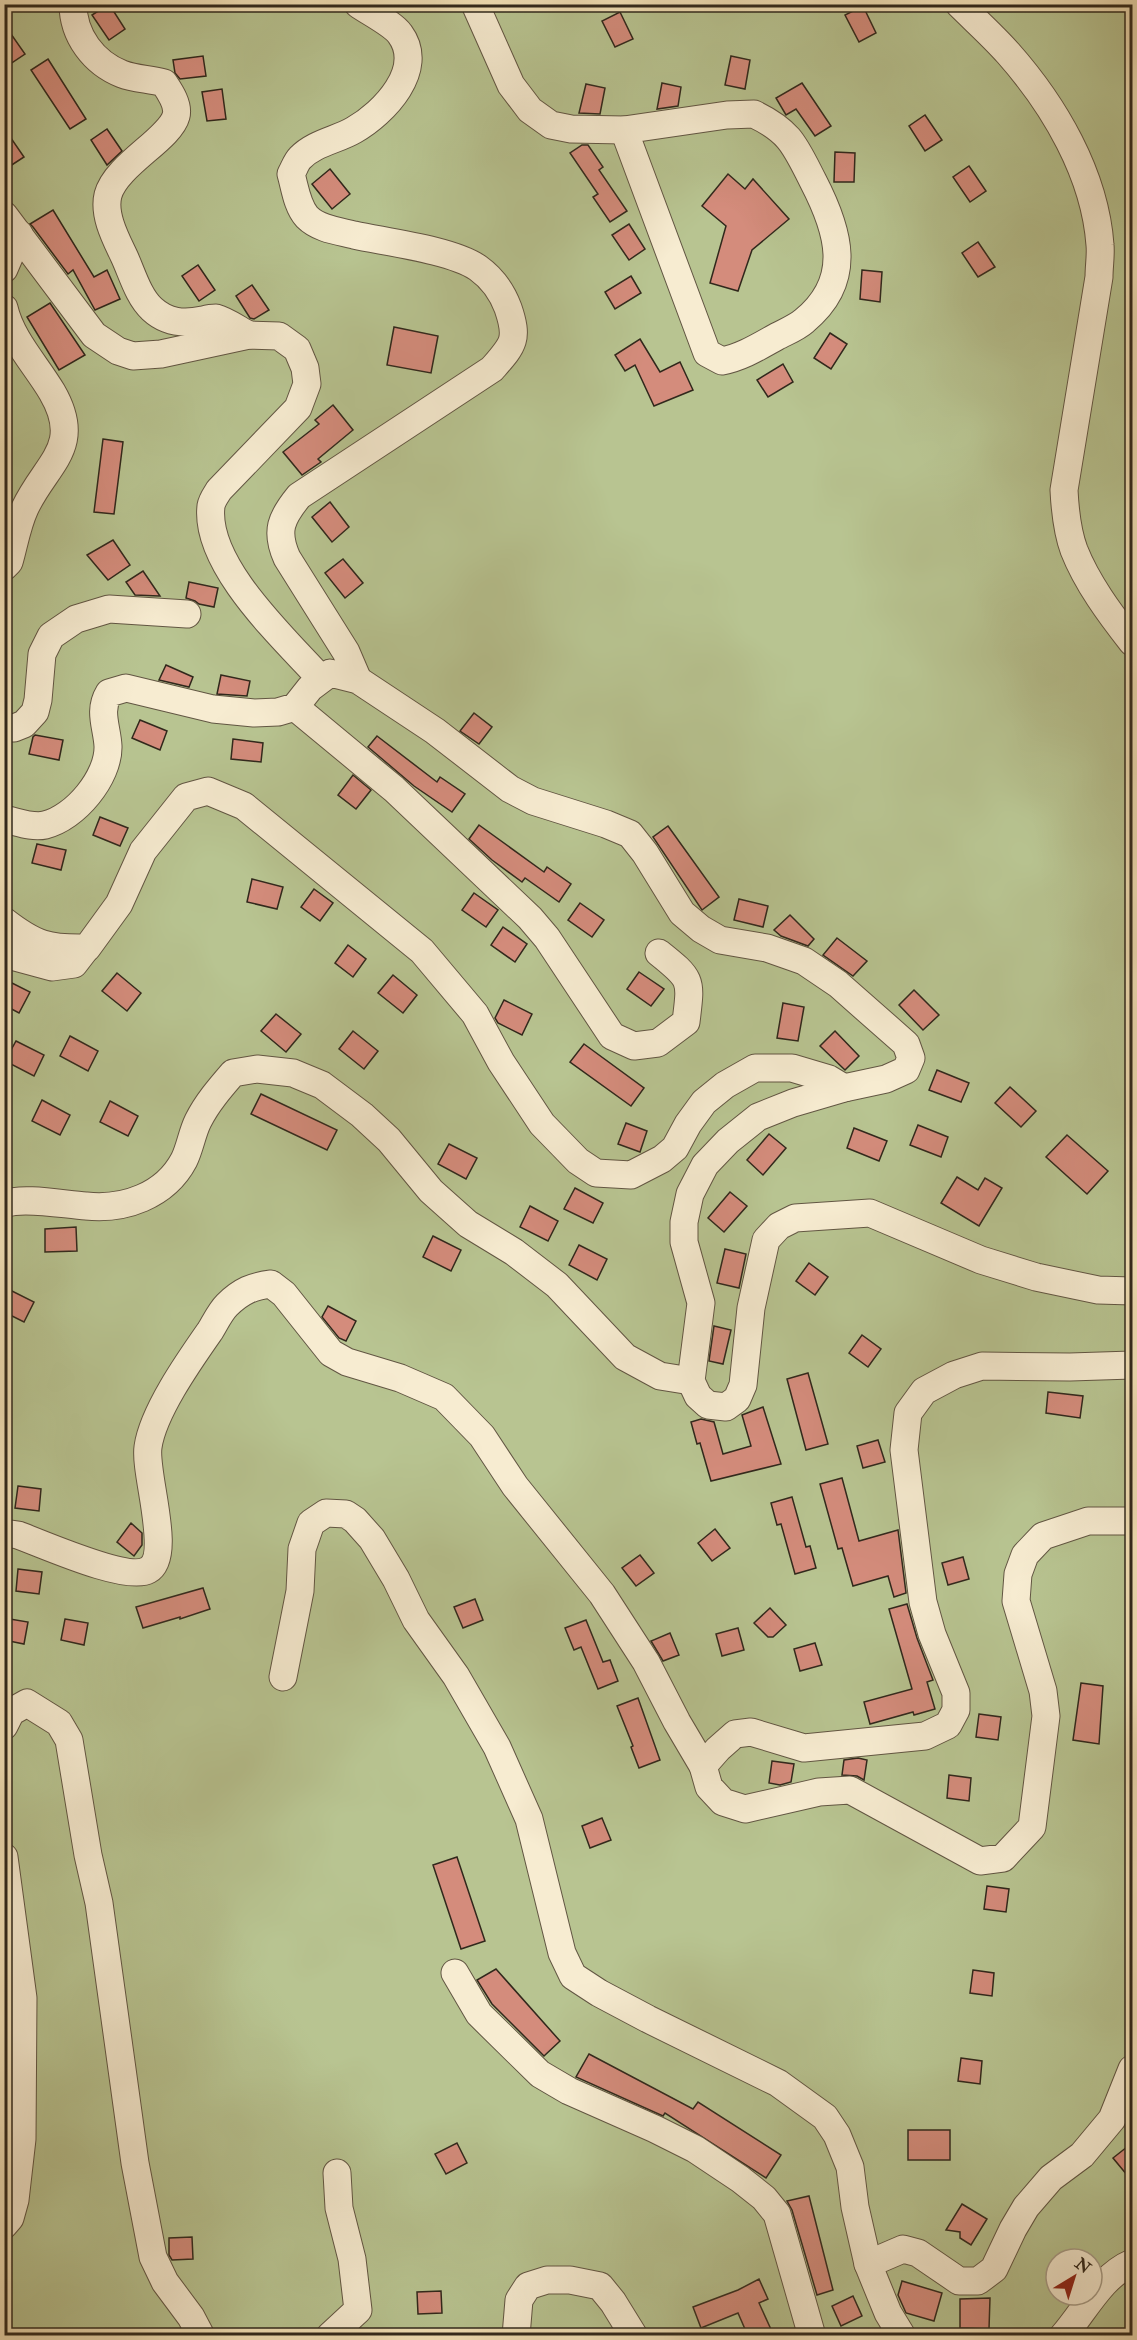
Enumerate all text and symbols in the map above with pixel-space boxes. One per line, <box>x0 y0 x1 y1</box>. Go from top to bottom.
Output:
north arrow <box>1044 2247 1104 2307</box>
text: N <box>1070 2253 1095 2279</box>

